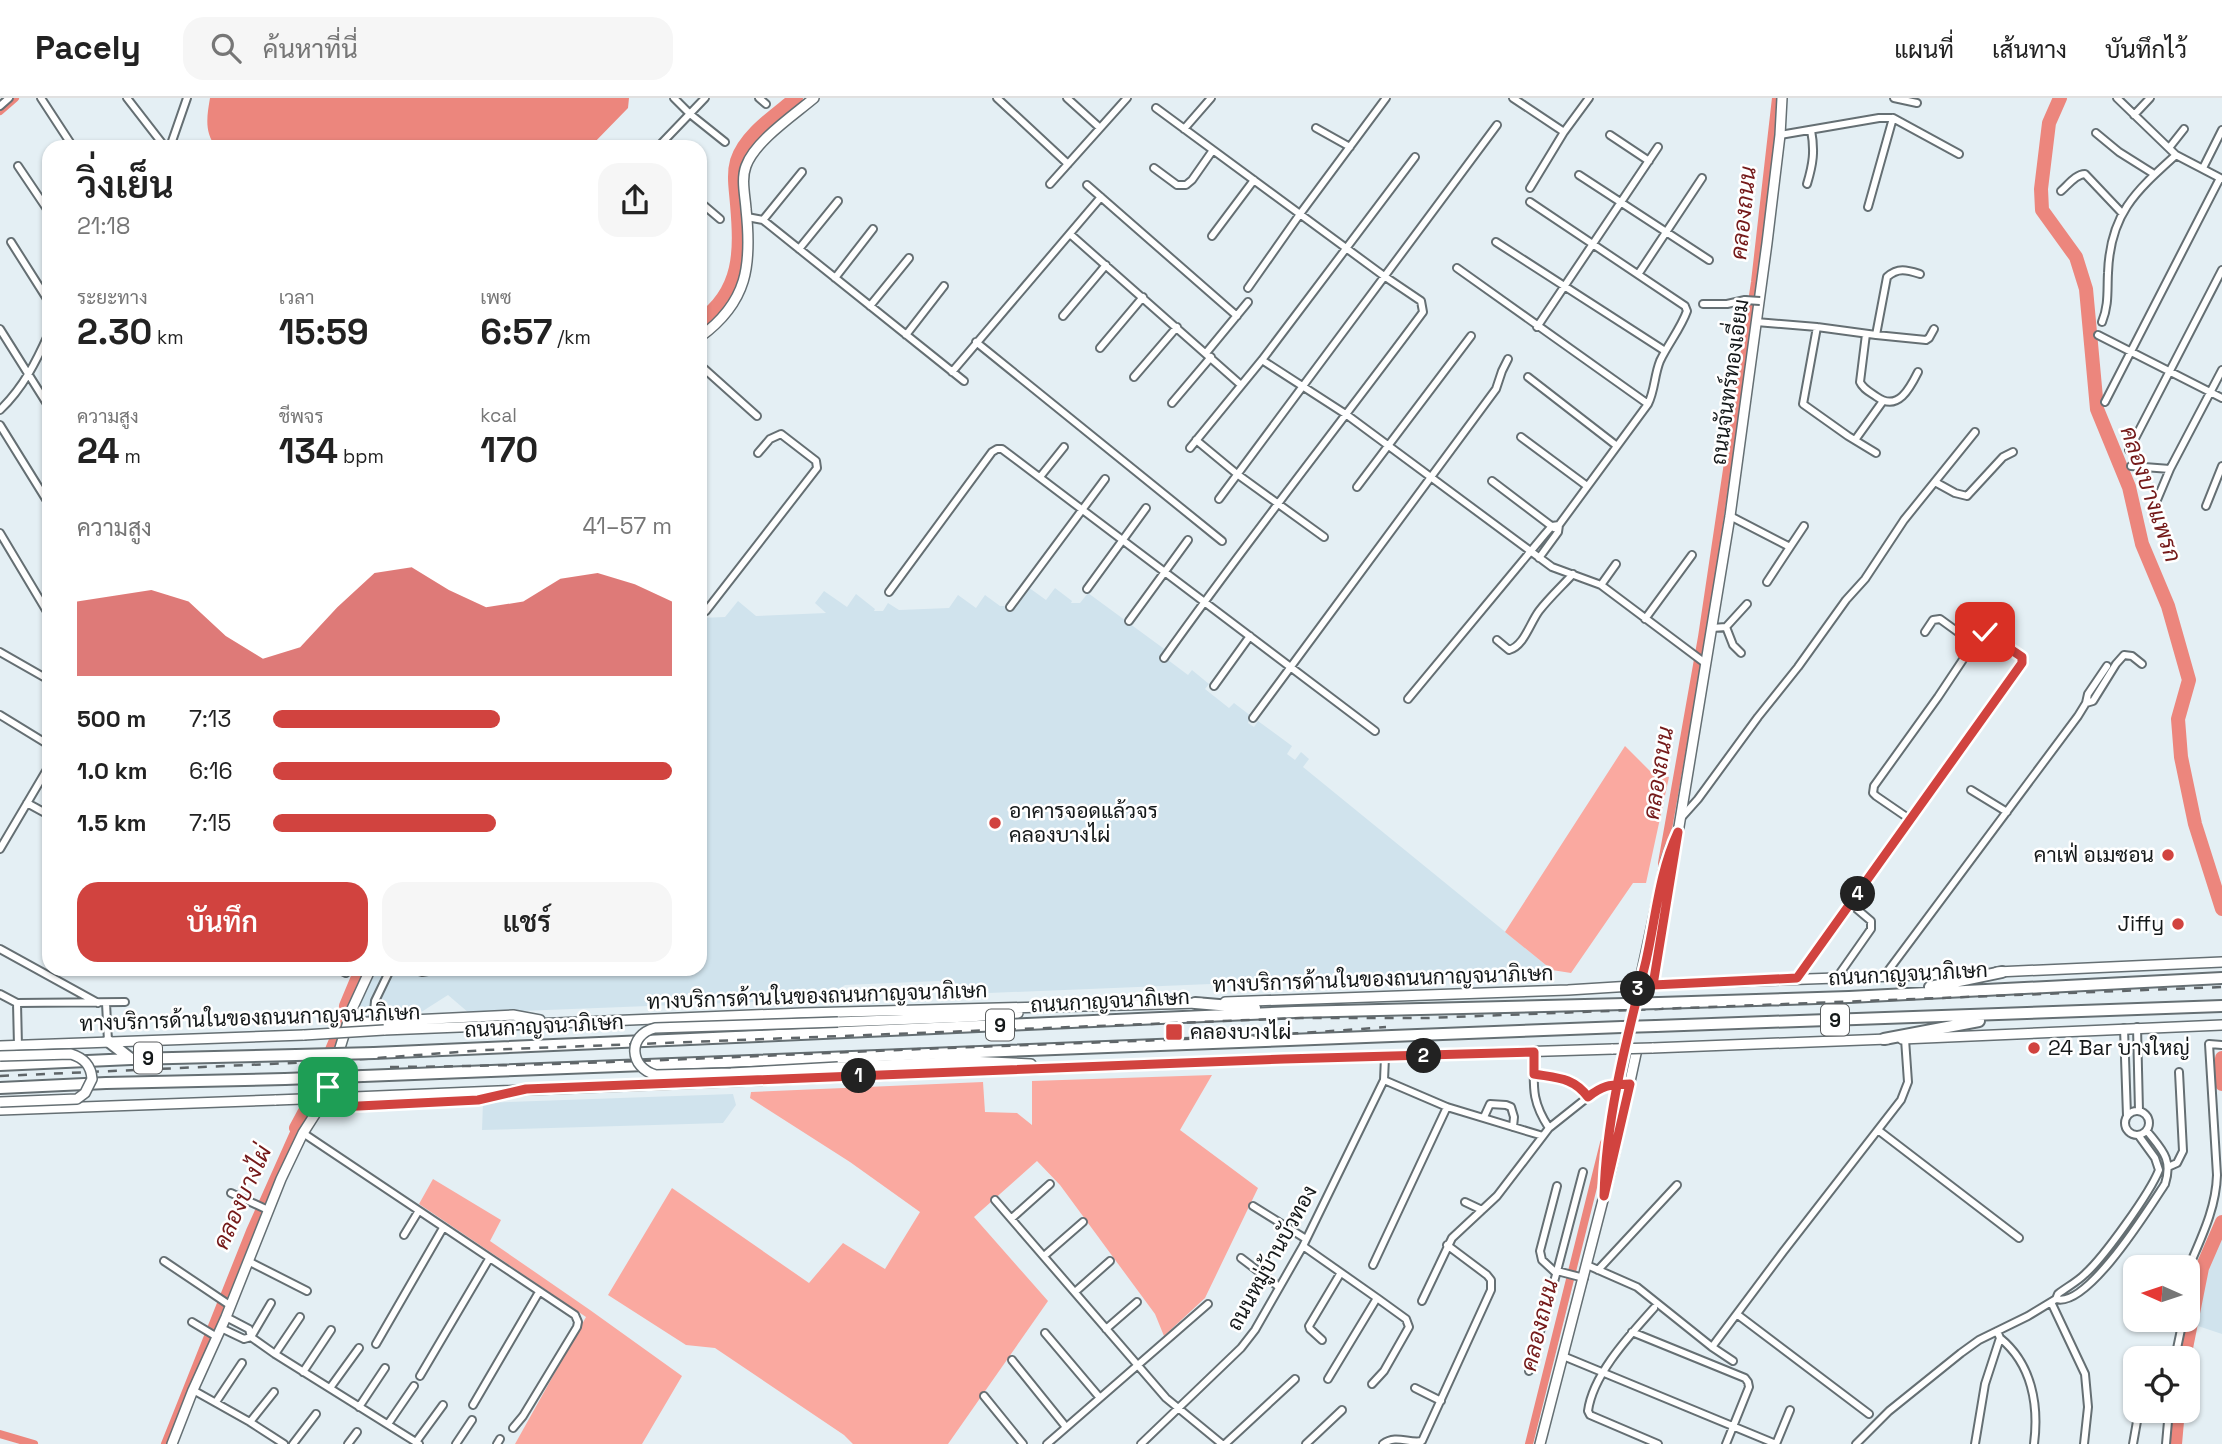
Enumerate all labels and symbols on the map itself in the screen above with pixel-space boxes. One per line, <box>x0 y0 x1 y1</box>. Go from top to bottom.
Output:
water label: คลองถนน <box>1723 164 1763 261</box>
street label: ถนนจันทร์ทองเอี่ยม <box>1699 296 1755 467</box>
water label: คลองบางแพรก <box>2114 422 2188 566</box>
pin <box>1955 602 2015 662</box>
water label: คลองถนน <box>1636 724 1680 822</box>
place label: อาคารจอดแล้วจร คลองบางไผ่ <box>1009 797 1158 848</box>
marker: อาคารจอดแล้วจร คลองบางไผ่ <box>987 815 1003 831</box>
place label: คาเฟ่ อเมซอน <box>2034 841 2154 868</box>
marker: คาเฟ่ อเมซอน <box>2160 847 2176 863</box>
pin: 4 <box>1840 876 1876 912</box>
place label: Jiffy <box>2118 910 2164 937</box>
marker: Jiffy <box>2170 916 2186 932</box>
street label: ถนนกาญจนาภิเษก <box>1828 956 1988 991</box>
street label: ทางบริการด้านในของถนนกาญจนาภิเษก <box>1212 959 1554 998</box>
pin: 3 <box>1620 972 1656 1006</box>
street label: ทางบริการด้านในของถนนกาญจนาภิเษก <box>646 976 988 1015</box>
street label: ถนนกาญจนาภิเษก <box>1030 983 1190 1018</box>
street label: ทางบริการด้านในของถนนกาญจนาภิเษก <box>79 998 421 1037</box>
road number: 9 <box>1821 1004 1849 1036</box>
street label: ถนนกาญจนาภิเษก <box>464 1008 624 1043</box>
road number: 9 <box>986 1009 1014 1040</box>
place label: คลองบางไผ่ <box>1190 1018 1291 1045</box>
marker: คลองบางไผ่ <box>1164 1022 1184 1042</box>
place label: 24 Bar บางใหญ่ <box>2048 1034 2190 1061</box>
pin: 2 <box>1406 1038 1442 1074</box>
marker: 24 Bar บางใหญ่ <box>2026 1040 2042 1056</box>
road number: 9 <box>134 1042 162 1074</box>
pin <box>298 1057 358 1117</box>
pin: 1 <box>842 1058 876 1094</box>
water label: คลองบางไผ่ <box>205 1139 279 1254</box>
street label: ถนนหมู่บ้านบัวทอง <box>1220 1180 1324 1336</box>
north arrow <box>2123 1255 2200 1332</box>
water label: คลองถนน <box>1513 1276 1565 1374</box>

